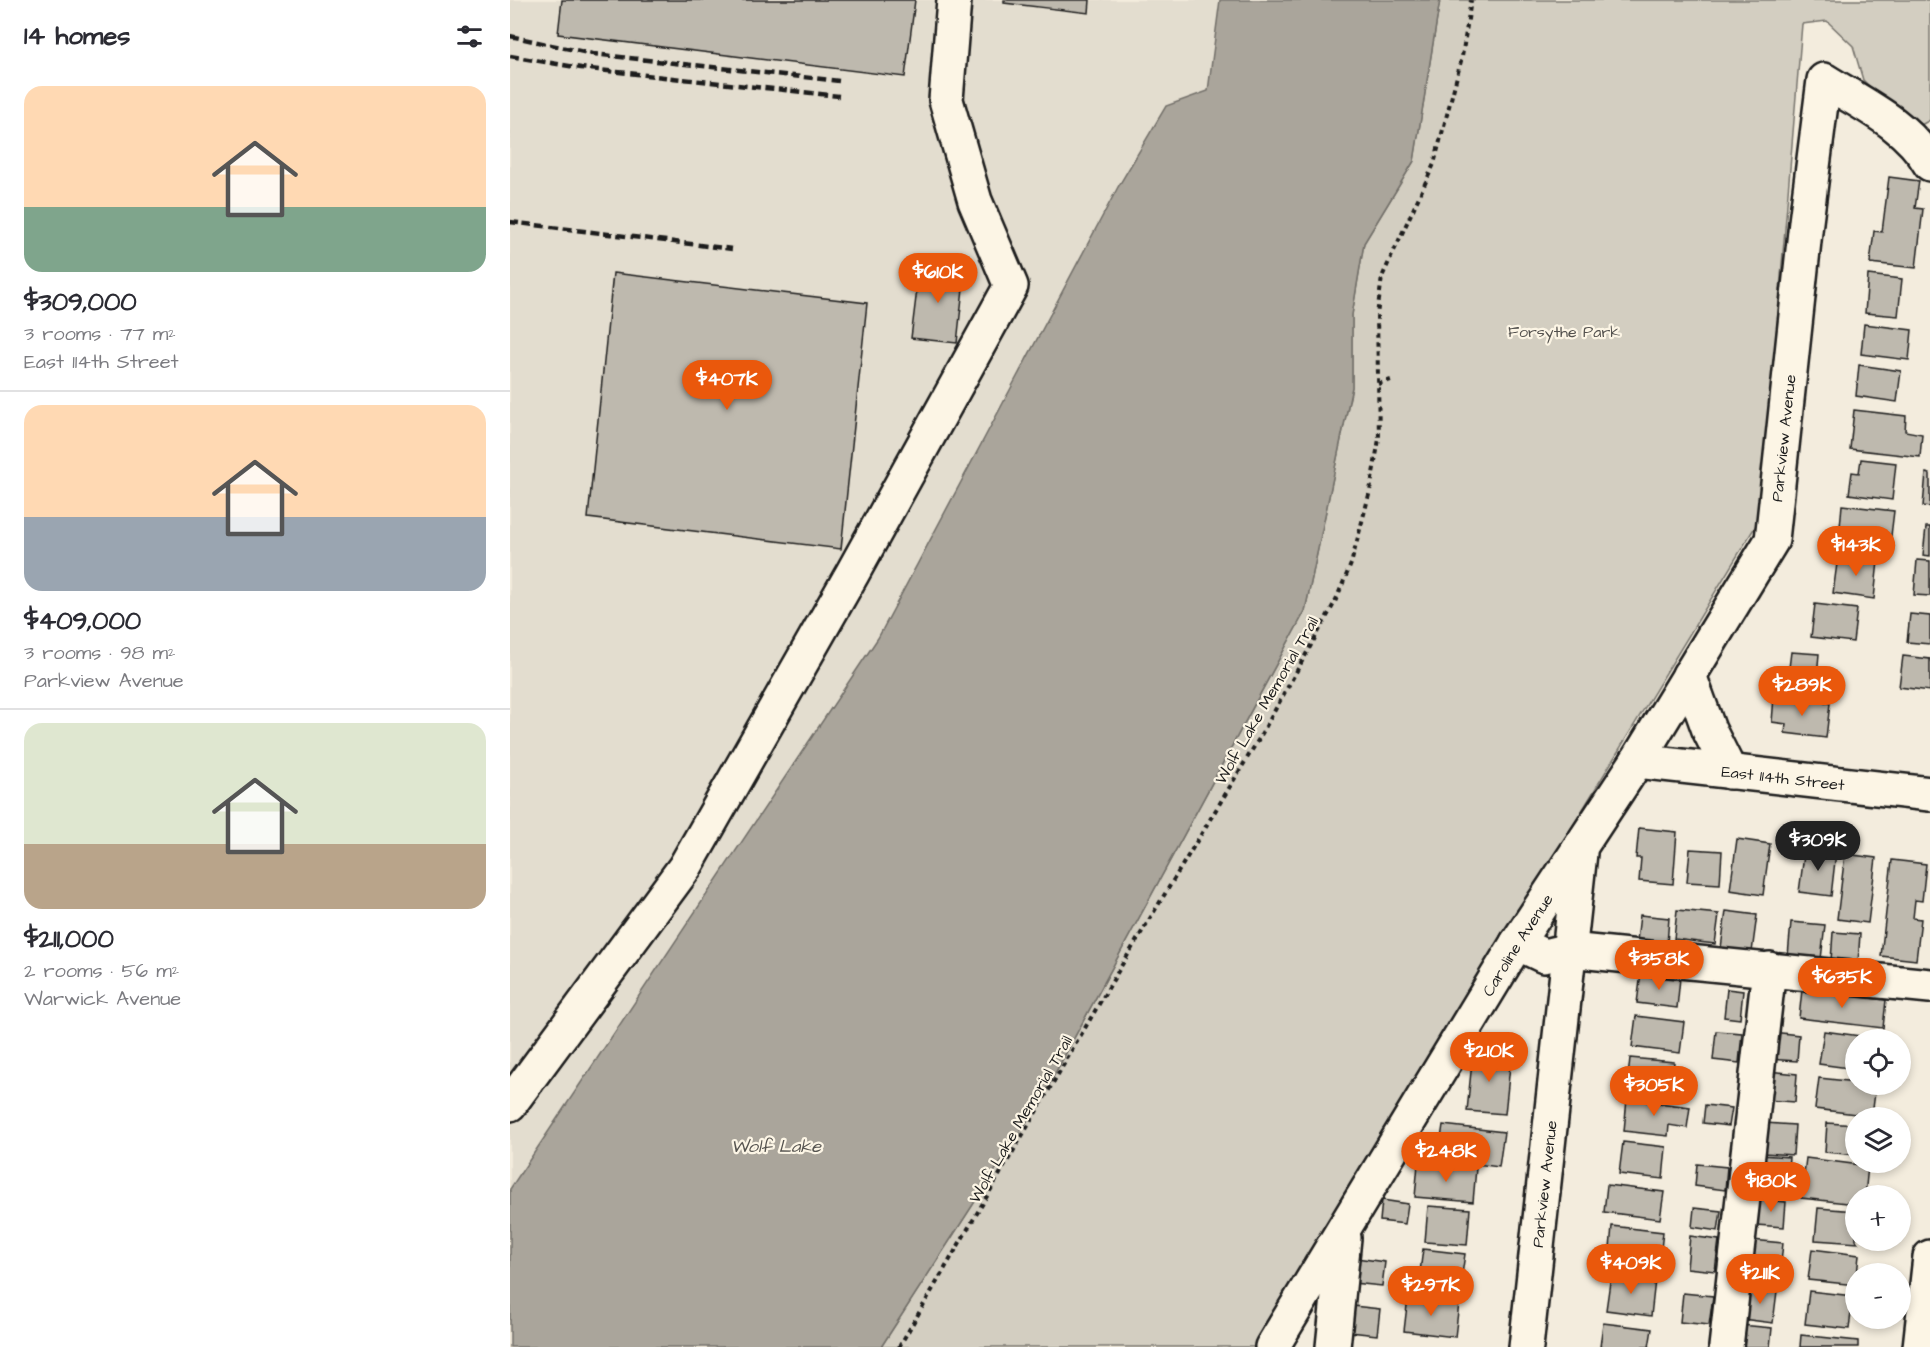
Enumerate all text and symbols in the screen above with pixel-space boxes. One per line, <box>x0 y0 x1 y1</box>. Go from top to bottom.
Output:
text: 14 homes <box>24 18 130 54</box>
icon: filters <box>453 20 486 53</box>
icon: home <box>201 125 309 233</box>
pin: $610K <box>896 253 980 304</box>
text: $610K <box>913 258 963 286</box>
text: $309,000 <box>24 284 137 320</box>
text: 3 rooms · 77 m² <box>24 320 176 348</box>
park label: Forsythe Park <box>1508 321 1620 344</box>
text: East 114th Street <box>24 348 179 376</box>
pin: $407K <box>685 360 769 411</box>
text: $407K <box>696 365 758 393</box>
street label: Parkview Avenue <box>1766 373 1802 503</box>
icon: home <box>201 444 309 552</box>
pin: $143K <box>1814 526 1898 577</box>
text: $143K <box>1831 531 1881 559</box>
text: $409,000 <box>24 603 141 639</box>
street label: Wolf Lake Memorial Trail <box>1210 613 1324 788</box>
text: 3 rooms · 98 m² <box>24 639 176 667</box>
pin: $289K <box>1760 666 1844 717</box>
text: Parkview Avenue <box>24 667 184 695</box>
text: $289K <box>1772 671 1832 699</box>
street label: East 114th Street <box>1720 761 1846 796</box>
icon: home <box>201 762 309 870</box>
pin: $309K <box>1776 821 1860 872</box>
text: $309K <box>1789 826 1847 854</box>
street label: Caroline Avenue <box>1477 889 1559 1001</box>
text: $211,000 <box>24 921 114 957</box>
pin: $358K <box>1617 940 1701 991</box>
text: $358K <box>1629 945 1689 973</box>
text: 2 rooms · 56 m² <box>24 957 179 985</box>
pin: $635K <box>1800 958 1884 1009</box>
text: $635K <box>1812 963 1872 991</box>
text: Warwick Avenue <box>24 985 181 1013</box>
map controls <box>1845 1029 1911 1329</box>
button: locate <box>1845 1029 1911 1095</box>
street label: Wolf Lake Memorial Trail <box>964 1032 1078 1207</box>
pin: $210K <box>1447 1032 1531 1083</box>
text: $210K <box>1464 1037 1514 1065</box>
pin: $305K <box>1612 1066 1696 1117</box>
text: $305K <box>1624 1071 1684 1099</box>
button: layers <box>1845 1107 1911 1173</box>
street label: Parkview Avenue <box>1527 1119 1563 1249</box>
pin: $248K <box>1404 1132 1488 1183</box>
water label: Wolf Lake <box>731 1134 822 1159</box>
text: $248K <box>1415 1137 1477 1165</box>
pin: $180K <box>1729 1162 1813 1213</box>
text: $180K <box>1745 1167 1797 1195</box>
button: + <box>1845 1185 1911 1251</box>
pin: $409K <box>1589 1244 1673 1295</box>
text: $409K <box>1601 1249 1661 1277</box>
pin: $211K <box>1718 1254 1802 1305</box>
text: $211K <box>1740 1259 1780 1287</box>
button: − <box>1845 1263 1911 1329</box>
pin: $297K <box>1389 1266 1473 1317</box>
text: $297K <box>1402 1271 1460 1299</box>

